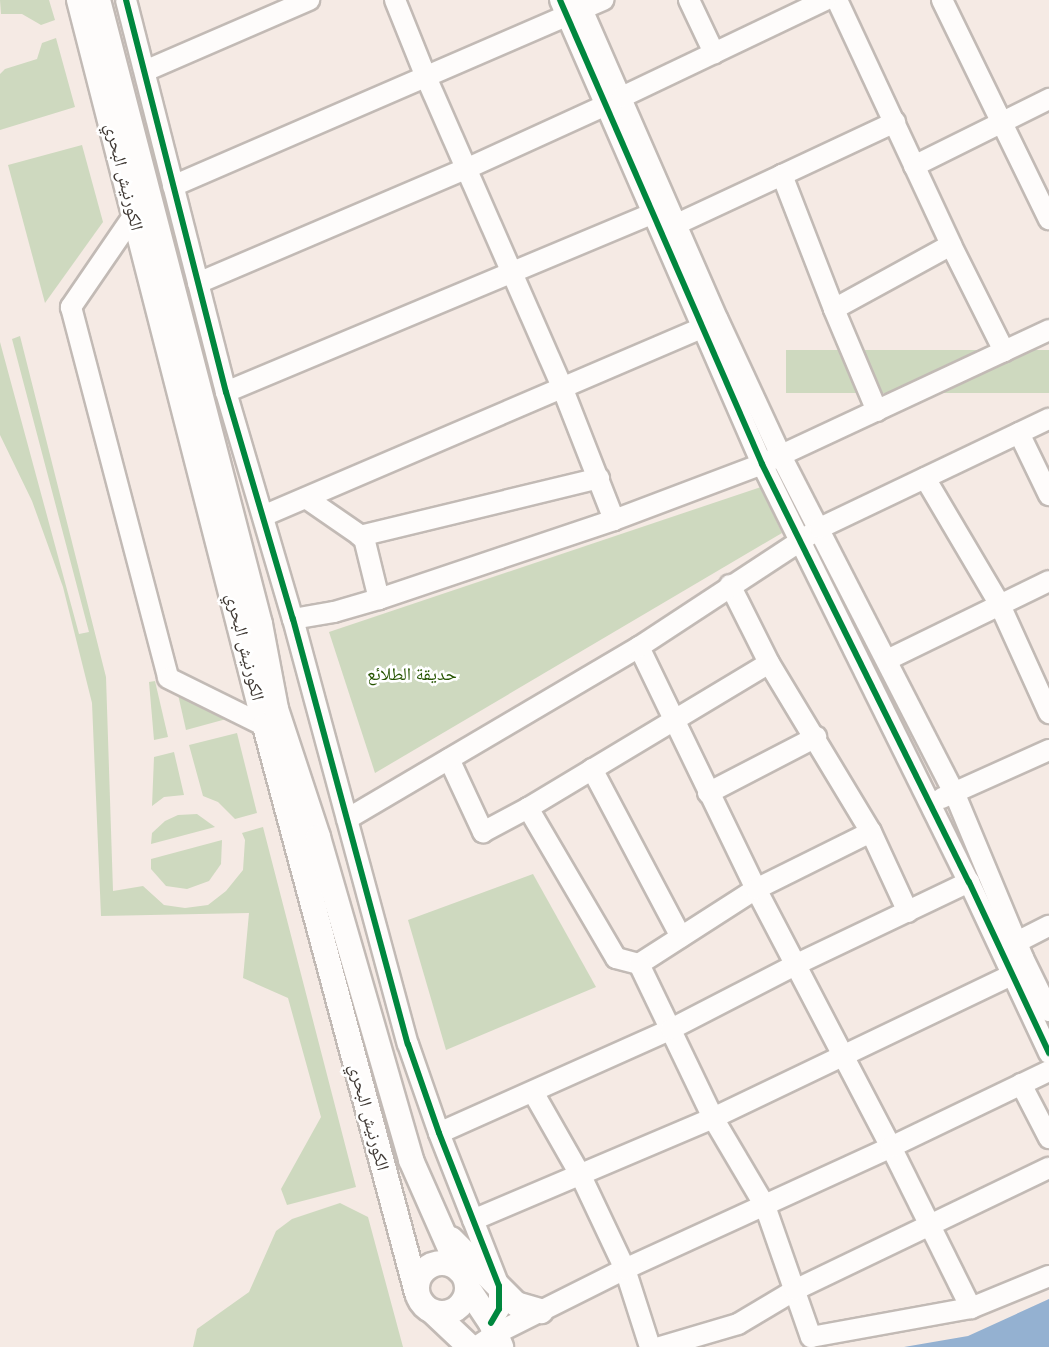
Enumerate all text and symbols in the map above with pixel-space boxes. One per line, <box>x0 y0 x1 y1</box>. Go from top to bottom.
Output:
street label: الكورنيش البحري <box>100 121 148 233</box>
street label: الكورنيش البحري <box>221 591 269 703</box>
park label: حديقة الطلائع <box>367 663 457 685</box>
street label: الكورنيش البحري <box>344 1061 394 1173</box>

